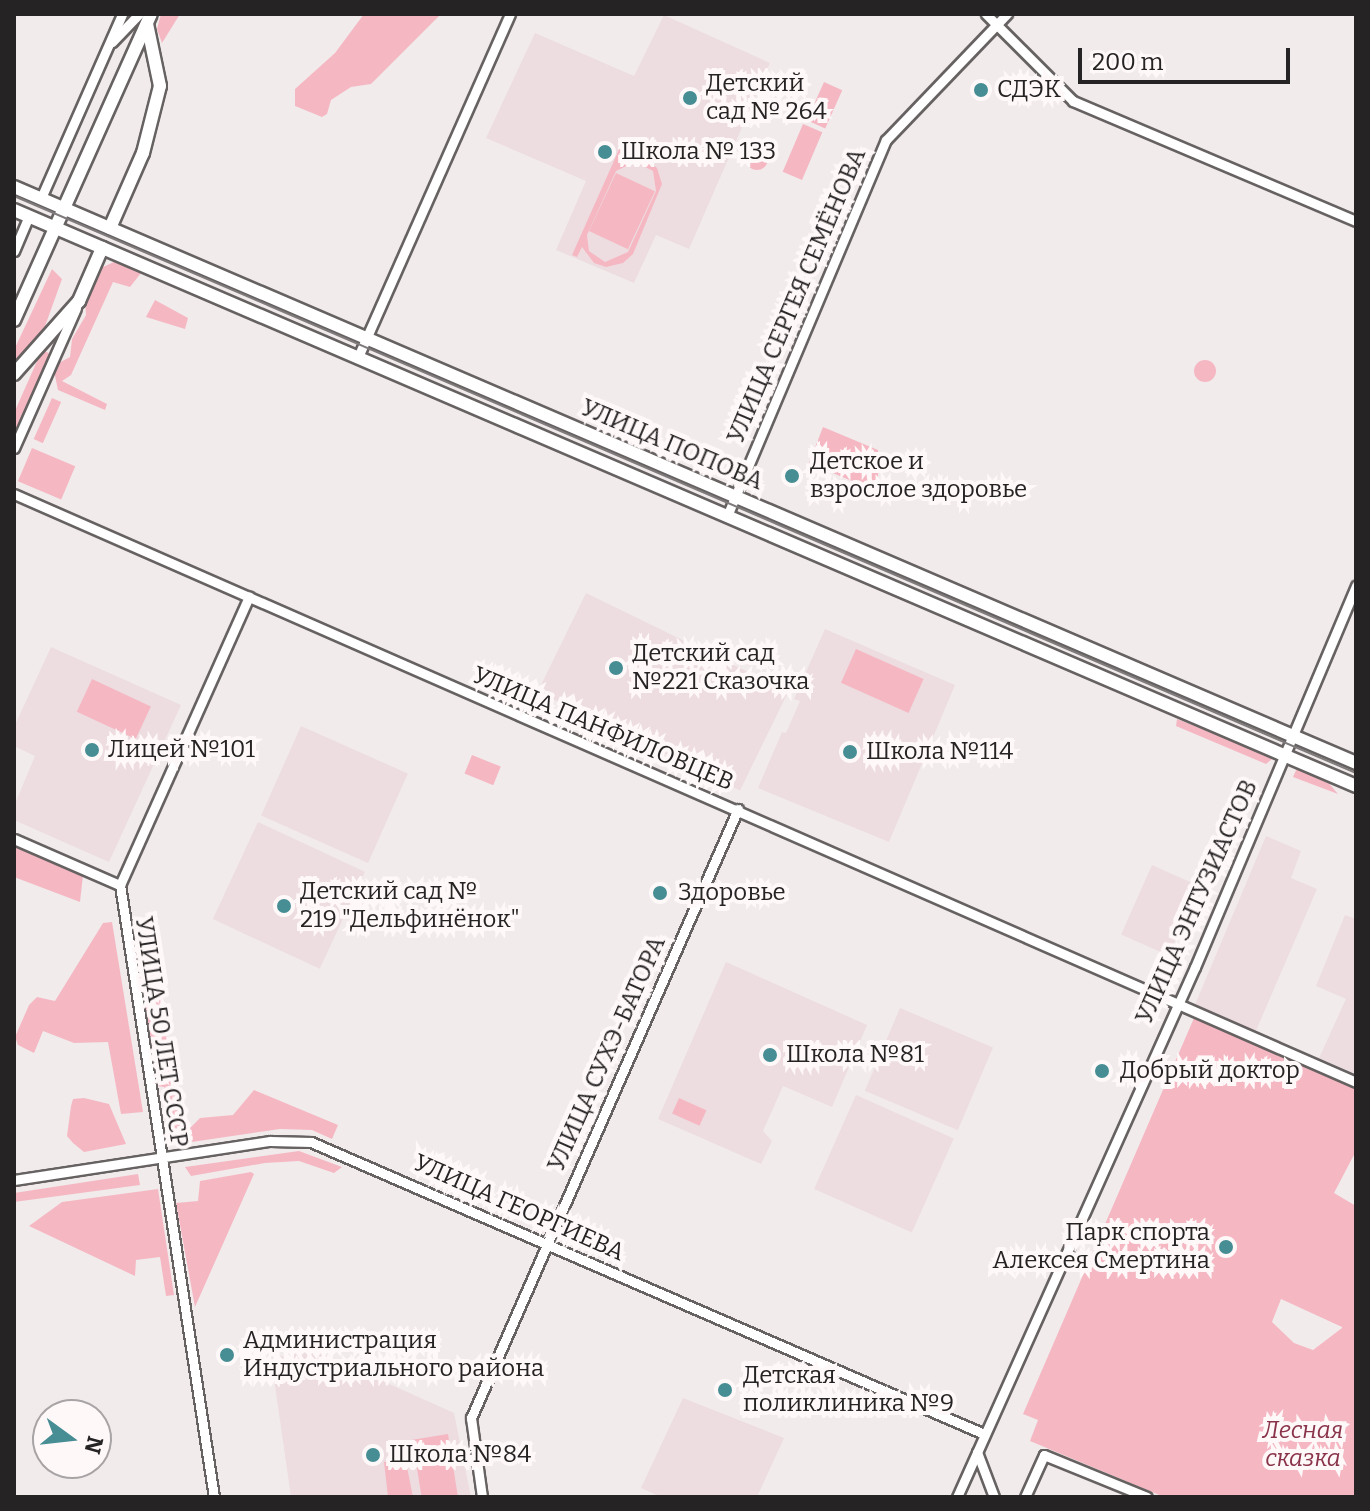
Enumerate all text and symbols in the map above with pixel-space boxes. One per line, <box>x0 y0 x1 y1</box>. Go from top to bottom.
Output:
scale bar <box>1082 32 1294 82</box>
text: 200 m <box>1092 48 1164 76</box>
place label: Детский сад № 264 <box>706 70 827 126</box>
place label: СДЭК <box>997 76 1061 104</box>
marker: СДЭК <box>972 81 990 99</box>
marker: Детский сад № 264 <box>681 89 699 107</box>
place label: Школа № 133 <box>621 138 776 166</box>
marker: Школа № 133 <box>596 143 614 161</box>
street label: УЛИЦА СЕРГЕЯ СЕМЁНОВА <box>722 144 872 448</box>
street label: УЛИЦА ПОПОВА <box>576 394 768 496</box>
place label: Детское и взрослое здоровье <box>810 448 1027 504</box>
marker: Детское и взрослое здоровье <box>781 465 803 487</box>
place label: Детский сад №221 Сказочка <box>632 640 809 696</box>
marker: Детский сад №221 Сказочка <box>607 659 625 677</box>
street label: УЛИЦА ПАНФИЛОВЦЕВ <box>468 661 738 797</box>
place label: Лицей №101 <box>108 736 255 764</box>
place label: Школа №114 <box>866 738 1013 766</box>
marker: Лицей №101 <box>83 741 101 759</box>
marker: Школа №114 <box>841 743 859 761</box>
street label: УЛИЦА ЭНТУЗИАСТОВ <box>1130 776 1264 1028</box>
place label: Детский сад № 219 "Дельфинёнок" <box>300 878 520 934</box>
place label: Здоровье <box>678 879 786 907</box>
marker: Здоровье <box>649 882 671 904</box>
marker: Детский сад № 219 "Дельфинёнок" <box>275 897 293 915</box>
street label: УЛИЦА 50 ЛЕТ СССР <box>129 915 193 1149</box>
street label: УЛИЦА СУХЭ-БАТОРА <box>542 932 672 1176</box>
place label: Школа №81 <box>786 1041 924 1069</box>
marker: Школа №81 <box>761 1046 779 1064</box>
place label: Добрый доктор <box>1120 1057 1300 1085</box>
marker: Добрый доктор <box>1091 1060 1113 1082</box>
street label: УЛИЦА ГЕОРГИЕВА <box>409 1149 629 1267</box>
place label: Парк спорта Алексея Смертина <box>993 1219 1210 1275</box>
marker: Парк спорта Алексея Смертина <box>1217 1238 1235 1256</box>
place label: Администрация Индустриального района <box>243 1327 544 1383</box>
marker: Администрация Индустриального района <box>218 1346 236 1364</box>
place label: Детская поликлиника №9 <box>743 1362 954 1418</box>
marker: Детская поликлиника №9 <box>714 1379 736 1401</box>
north arrow <box>32 1399 112 1479</box>
park label: Лесная сказка <box>1263 1417 1343 1473</box>
text: N <box>78 1433 109 1457</box>
place label: Школа №84 <box>389 1441 531 1469</box>
marker: Школа №84 <box>364 1446 382 1464</box>

